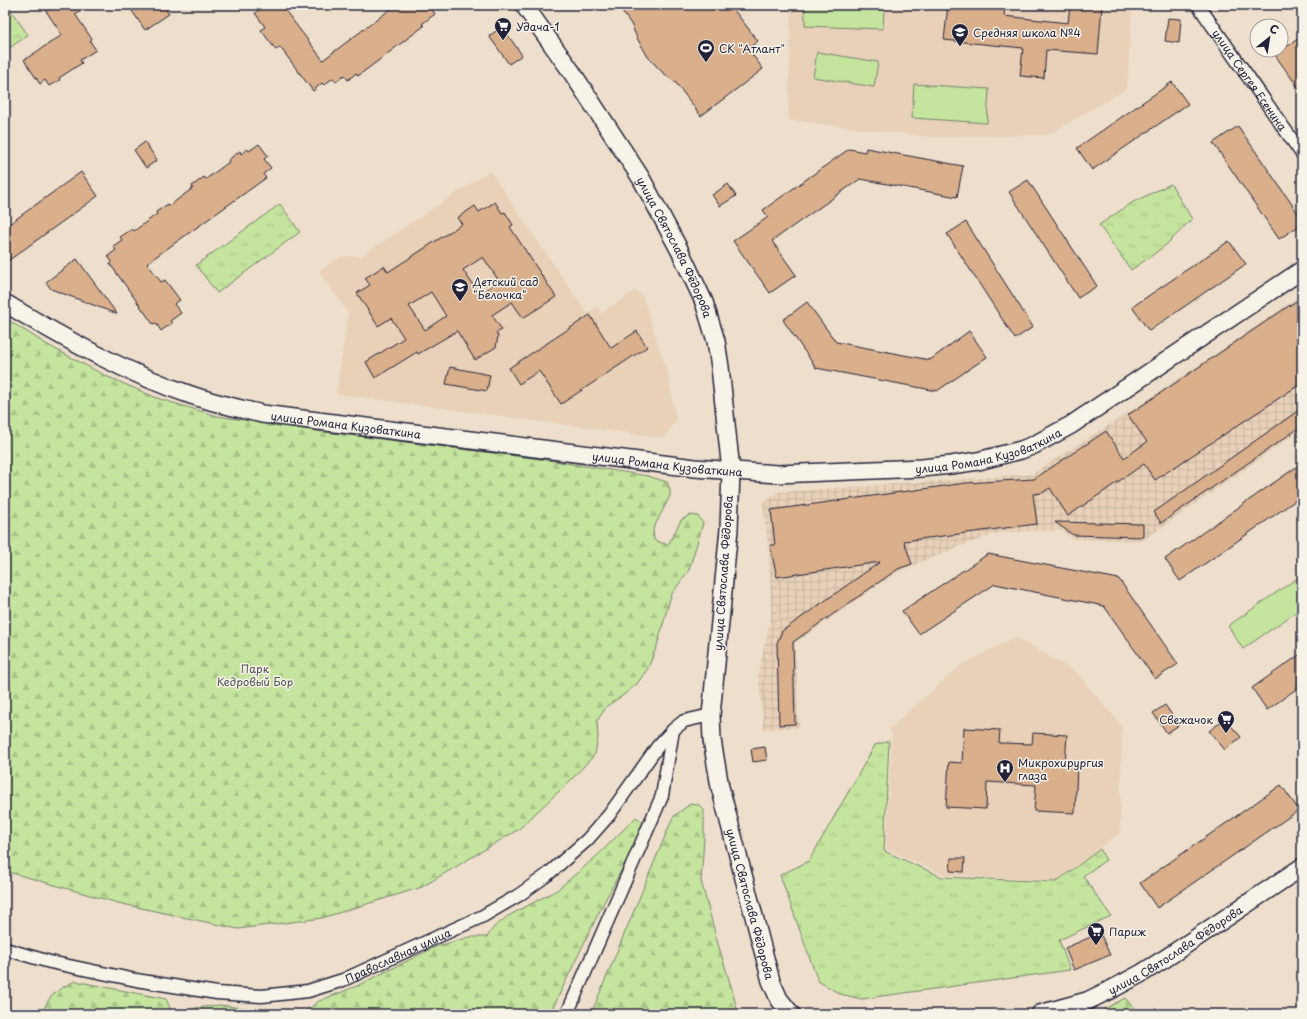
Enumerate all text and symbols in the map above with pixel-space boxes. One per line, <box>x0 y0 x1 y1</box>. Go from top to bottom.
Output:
supermarket icon: Удача-1 <box>493 16 513 41</box>
place label: Удача-1 <box>516 18 559 35</box>
north arrow <box>1249 18 1289 58</box>
school or university icon: Средняя школа №4 <box>950 22 970 47</box>
place label: Средняя школа №4 <box>973 24 1081 41</box>
street label: улица Сергея Есенина <box>1210 27 1290 133</box>
sports icon: СК "Атлант" <box>696 38 716 63</box>
place label: СК "Атлант" <box>719 40 785 57</box>
street label: улица Святослава Фёдорова <box>633 173 717 320</box>
place label: Детский сад "Белочка" <box>472 273 538 303</box>
school or university icon: Детский сад "Белочка" <box>450 277 470 302</box>
street label: улица Романа Кузоваткина <box>270 407 422 442</box>
street label: улица Романа Кузоваткина <box>915 423 1064 477</box>
street label: улица Романа Кузоваткина <box>591 447 743 480</box>
street label: улица Святослава Фёдорова <box>709 495 737 651</box>
park label: Парк Кедровый Бор <box>217 660 293 690</box>
supermarket icon: Свежачок <box>1216 709 1236 734</box>
place label: Свежачок <box>1159 711 1213 728</box>
place label: Микрохирургия глаза <box>1018 754 1104 784</box>
hospital icon: Микрохирургия глаза <box>995 758 1015 783</box>
street label: улица Святослава Фёдорова <box>723 826 779 981</box>
street label: улица Святослава Фёдорова <box>1105 901 1246 998</box>
supermarket icon: Париж <box>1086 921 1106 946</box>
street label: Православная улица <box>342 923 454 987</box>
place label: Париж <box>1109 923 1146 940</box>

